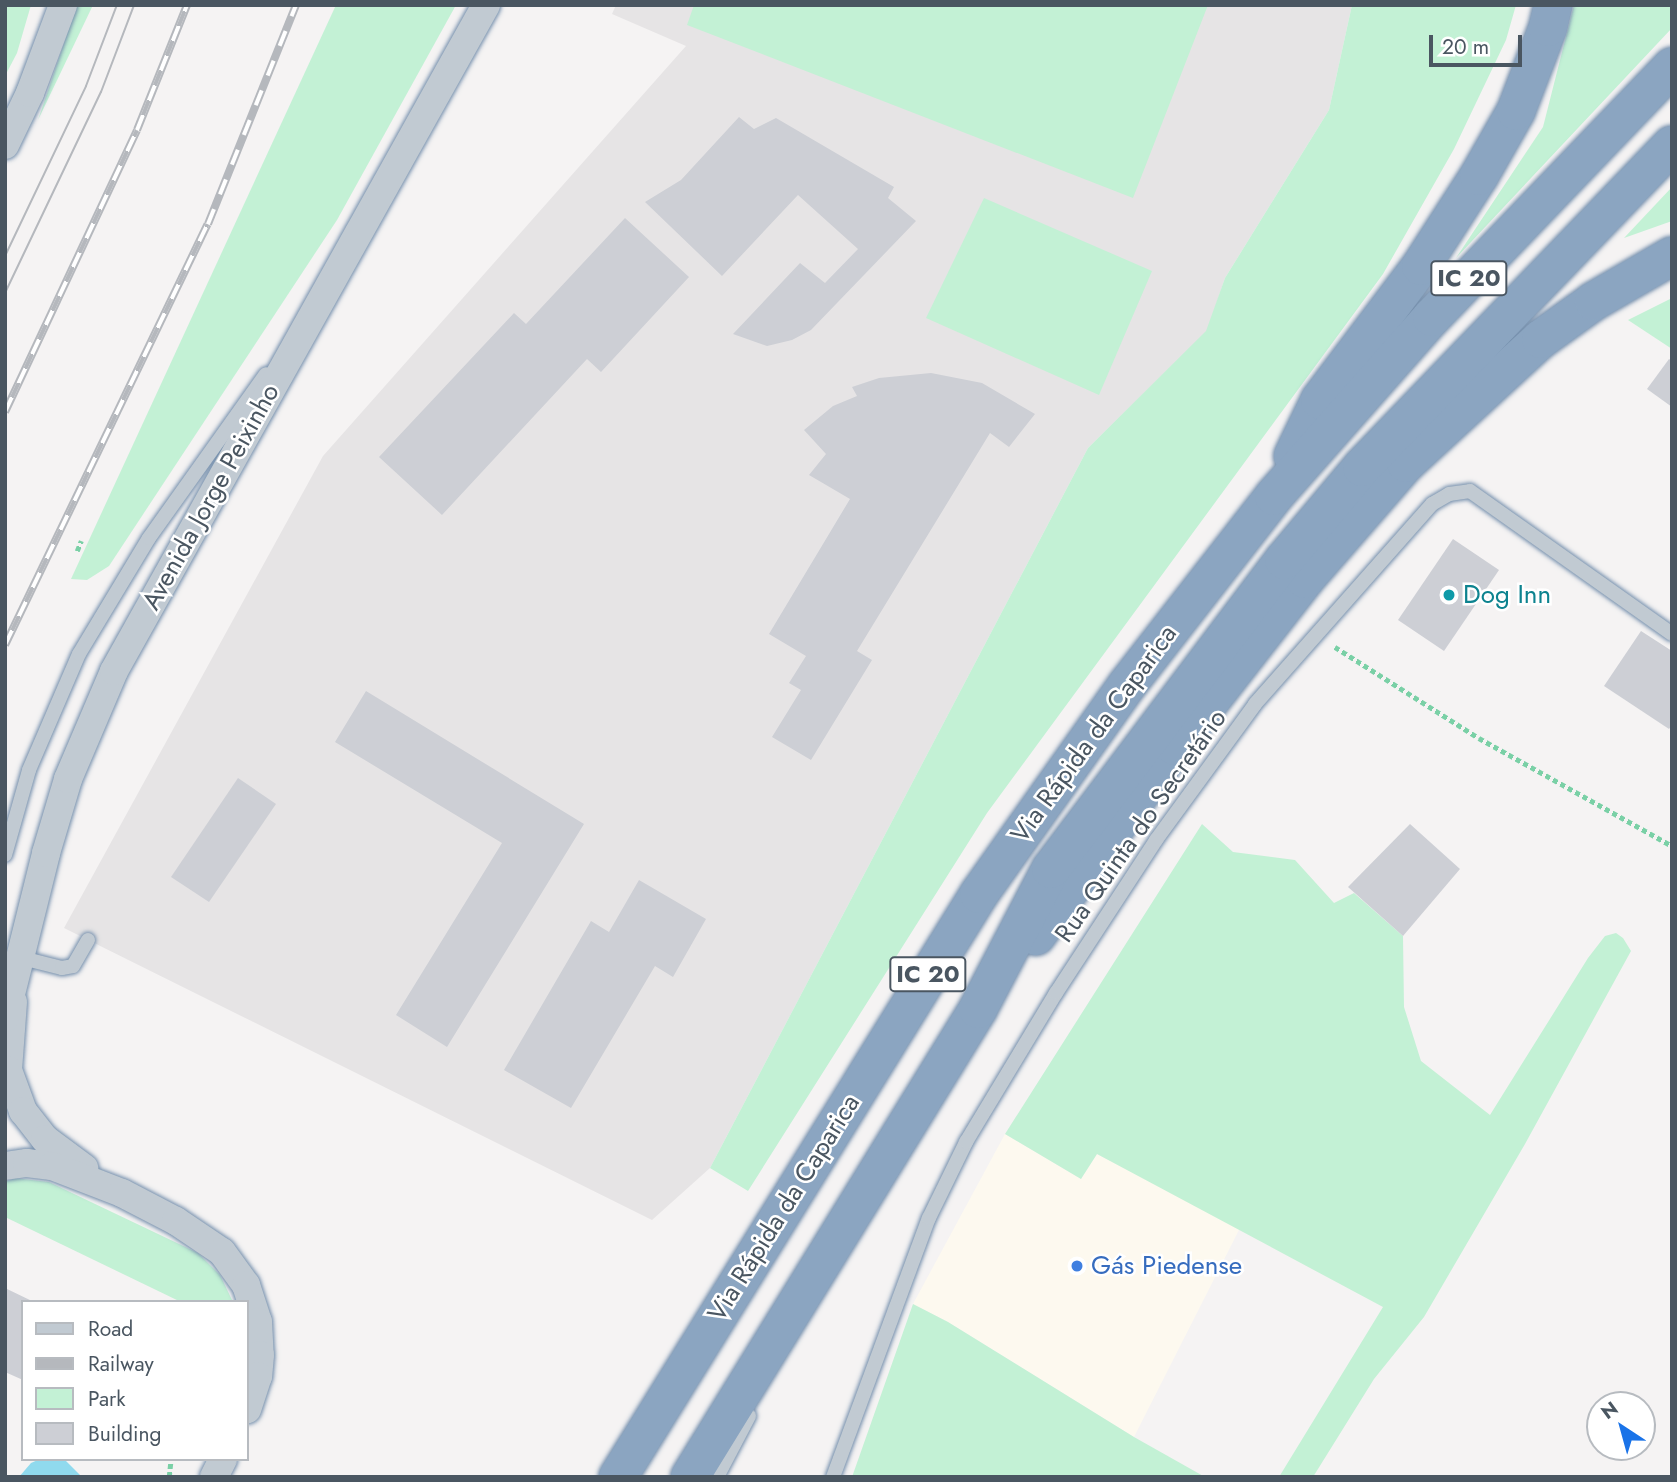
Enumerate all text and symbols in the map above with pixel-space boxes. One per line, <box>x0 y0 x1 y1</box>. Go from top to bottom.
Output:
scale bar <box>1432 21 1525 65</box>
text: 20 m <box>1442 32 1489 62</box>
road number: IC 20 <box>1429 258 1509 298</box>
street label: Avenida Jorge Peixinho <box>136 379 286 615</box>
place label: Dog Inn <box>1463 579 1551 611</box>
marker: Dog Inn <box>1441 587 1457 603</box>
street label: Via Rápida da Caparica <box>1005 619 1183 849</box>
street label: Rua Quinta do Secretário <box>1049 704 1233 948</box>
road number: IC 20 <box>888 954 968 994</box>
street label: Via Rápida da Caparica <box>701 1089 867 1327</box>
place label: Gás Piedense <box>1091 1250 1242 1282</box>
marker: Gás Piedense <box>1069 1258 1085 1274</box>
legend <box>21 1300 248 1461</box>
text: Road <box>88 1314 133 1344</box>
text: Railway <box>88 1349 154 1379</box>
text: Park <box>88 1384 125 1414</box>
north arrow <box>1586 1391 1656 1461</box>
text: N <box>1595 1395 1624 1426</box>
text: Building <box>88 1419 161 1449</box>

